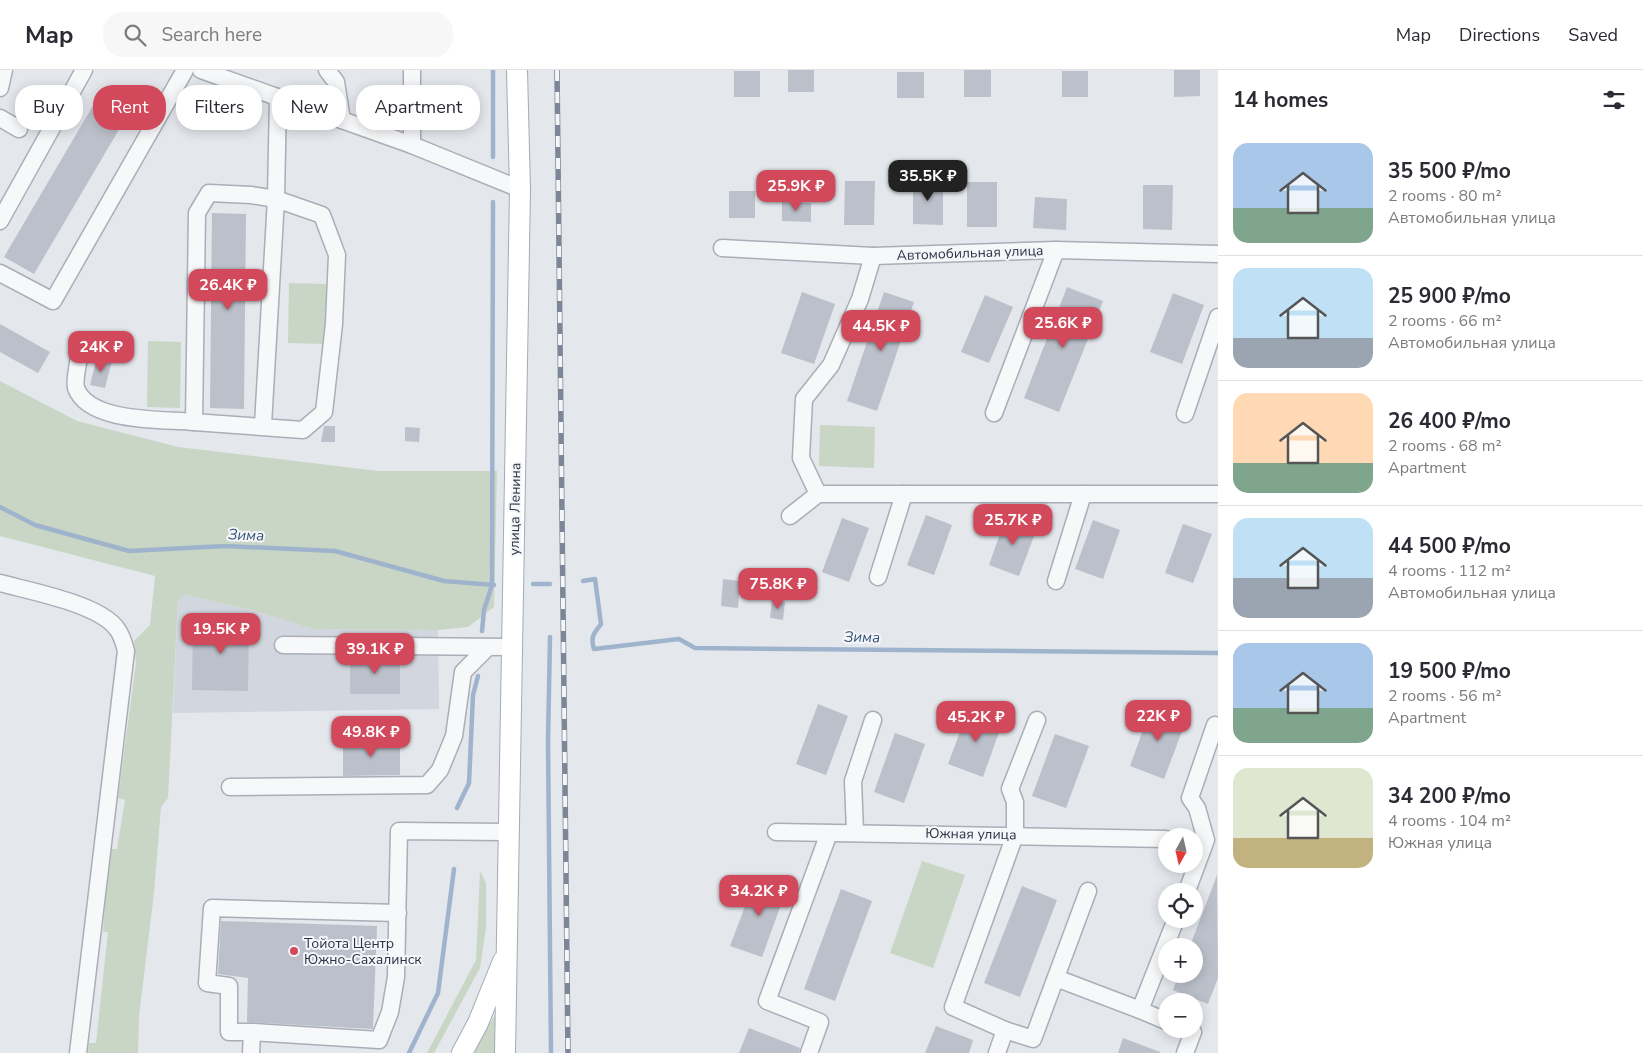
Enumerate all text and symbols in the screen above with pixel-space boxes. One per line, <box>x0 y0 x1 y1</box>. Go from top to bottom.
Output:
search box <box>103 12 453 57</box>
text: Map <box>25 19 73 51</box>
icon: search <box>121 21 149 49</box>
text: Search here <box>161 22 262 48</box>
text: Map <box>1396 23 1431 47</box>
text: Directions <box>1459 23 1540 47</box>
text: Saved <box>1568 23 1618 47</box>
chip: Buy <box>15 85 83 130</box>
chip: Rent <box>93 85 166 130</box>
chip: Filters <box>176 85 262 130</box>
chip: New <box>272 85 346 130</box>
chip: Apartment <box>356 85 480 130</box>
text: 14 homes <box>1233 86 1328 114</box>
icon: filters <box>1600 86 1628 114</box>
text: 35 500 ₽/mo <box>1388 157 1511 185</box>
pin: 35.5K ₽ <box>882 160 974 202</box>
icon: home <box>1273 163 1333 223</box>
text: 35.5K ₽ <box>899 165 957 187</box>
pin: 25.9K ₽ <box>750 170 842 212</box>
text: 25.9K ₽ <box>767 175 825 197</box>
text: 2 rooms · 80 m² <box>1388 185 1501 207</box>
text: Автомобильная улица <box>1388 207 1556 229</box>
street label: Автомобильная улица <box>896 241 1044 265</box>
pin: 26.4K ₽ <box>182 268 274 311</box>
text: 26.4K ₽ <box>199 274 257 296</box>
text: 25 900 ₽/mo <box>1388 282 1511 310</box>
icon: home <box>1273 288 1333 348</box>
pin: 25.6K ₽ <box>1017 306 1109 349</box>
pin: 44.5K ₽ <box>835 310 927 352</box>
text: 2 rooms · 66 m² <box>1388 310 1501 332</box>
text: 25.6K ₽ <box>1034 312 1092 334</box>
text: 44.5K ₽ <box>852 315 910 337</box>
pin: 24K ₽ <box>66 330 136 373</box>
text: Автомобильная улица <box>1388 332 1556 354</box>
text: 24K ₽ <box>79 336 123 358</box>
text: 26 400 ₽/mo <box>1388 407 1511 435</box>
icon: home <box>1273 413 1333 473</box>
text: 2 rooms · 68 m² <box>1388 435 1501 457</box>
text: Apartment <box>1388 457 1466 479</box>
street label: улица Ленина <box>505 462 525 556</box>
pin: 25.7K ₽ <box>967 504 1059 546</box>
text: 25.7K ₽ <box>984 509 1042 531</box>
water label: Зима <box>227 524 265 546</box>
text: 44 500 ₽/mo <box>1388 532 1511 560</box>
icon: home <box>1273 538 1333 598</box>
text: 4 rooms · 112 m² <box>1388 560 1511 582</box>
pin: 75.8K ₽ <box>732 568 824 610</box>
text: 75.8K ₽ <box>749 573 807 595</box>
text: Автомобильная улица <box>1388 582 1556 604</box>
pin: 19.5K ₽ <box>175 612 267 655</box>
text: 19.5K ₽ <box>192 618 250 640</box>
water label: Зима <box>844 627 880 647</box>
pin: 39.1K ₽ <box>329 632 421 675</box>
text: 39.1K ₽ <box>346 638 404 660</box>
text: 19 500 ₽/mo <box>1388 657 1511 685</box>
icon: home <box>1273 663 1333 723</box>
text: 2 rooms · 56 m² <box>1388 685 1501 707</box>
pin: 45.2K ₽ <box>930 700 1022 743</box>
pin: 22K ₽ <box>1123 700 1193 742</box>
text: 22K ₽ <box>1136 705 1180 727</box>
text: 45.2K ₽ <box>947 706 1005 728</box>
text: Apartment <box>1388 707 1466 729</box>
pin: 49.8K ₽ <box>325 716 417 758</box>
text: 49.8K ₽ <box>342 721 400 743</box>
text: 34 200 ₽/mo <box>1388 782 1511 810</box>
icon: home <box>1273 788 1333 848</box>
text: 4 rooms · 104 m² <box>1388 810 1511 832</box>
street label: Южная улица <box>925 824 1017 844</box>
north arrow <box>1158 828 1202 872</box>
map controls <box>1158 828 1203 1038</box>
text: Южная улица <box>1388 832 1492 854</box>
pin: 34.2K ₽ <box>713 874 805 917</box>
text: 34.2K ₽ <box>730 880 788 902</box>
button: locate <box>1158 883 1203 928</box>
place label: Тойота Центр Южно-Сахалинск <box>304 934 422 969</box>
button: + <box>1158 938 1203 983</box>
marker: Тойота Центр Южно-Сахалинск <box>288 945 300 957</box>
button: − <box>1158 993 1203 1038</box>

